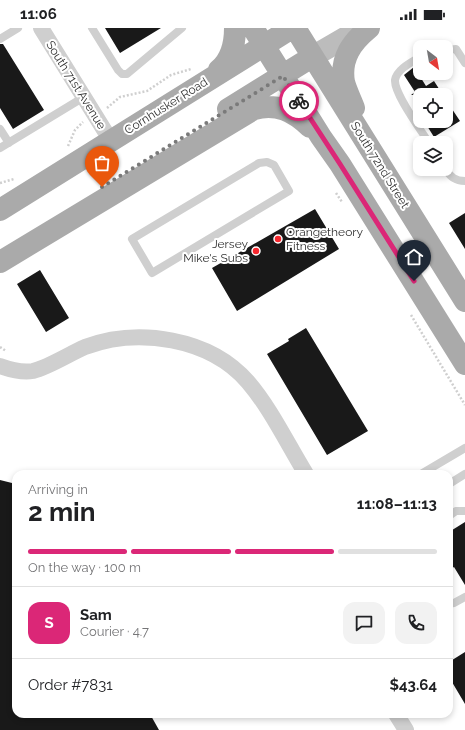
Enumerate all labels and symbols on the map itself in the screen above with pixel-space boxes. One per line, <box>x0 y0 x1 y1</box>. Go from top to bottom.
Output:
street label: South 71st Avenue <box>43 38 109 132</box>
north arrow <box>413 40 453 80</box>
street label: Cornhusker Road <box>122 75 210 137</box>
courier <box>279 81 319 121</box>
street label: South 72nd Street <box>348 119 412 211</box>
pin <box>85 146 119 187</box>
place label: Orangetheory Fitness <box>286 225 364 253</box>
marker: Orangetheory Fitness <box>273 234 283 244</box>
place label: Jersey Mike's Subs <box>183 237 248 265</box>
pin <box>397 240 431 281</box>
marker: Jersey Mike's Subs <box>251 246 261 256</box>

